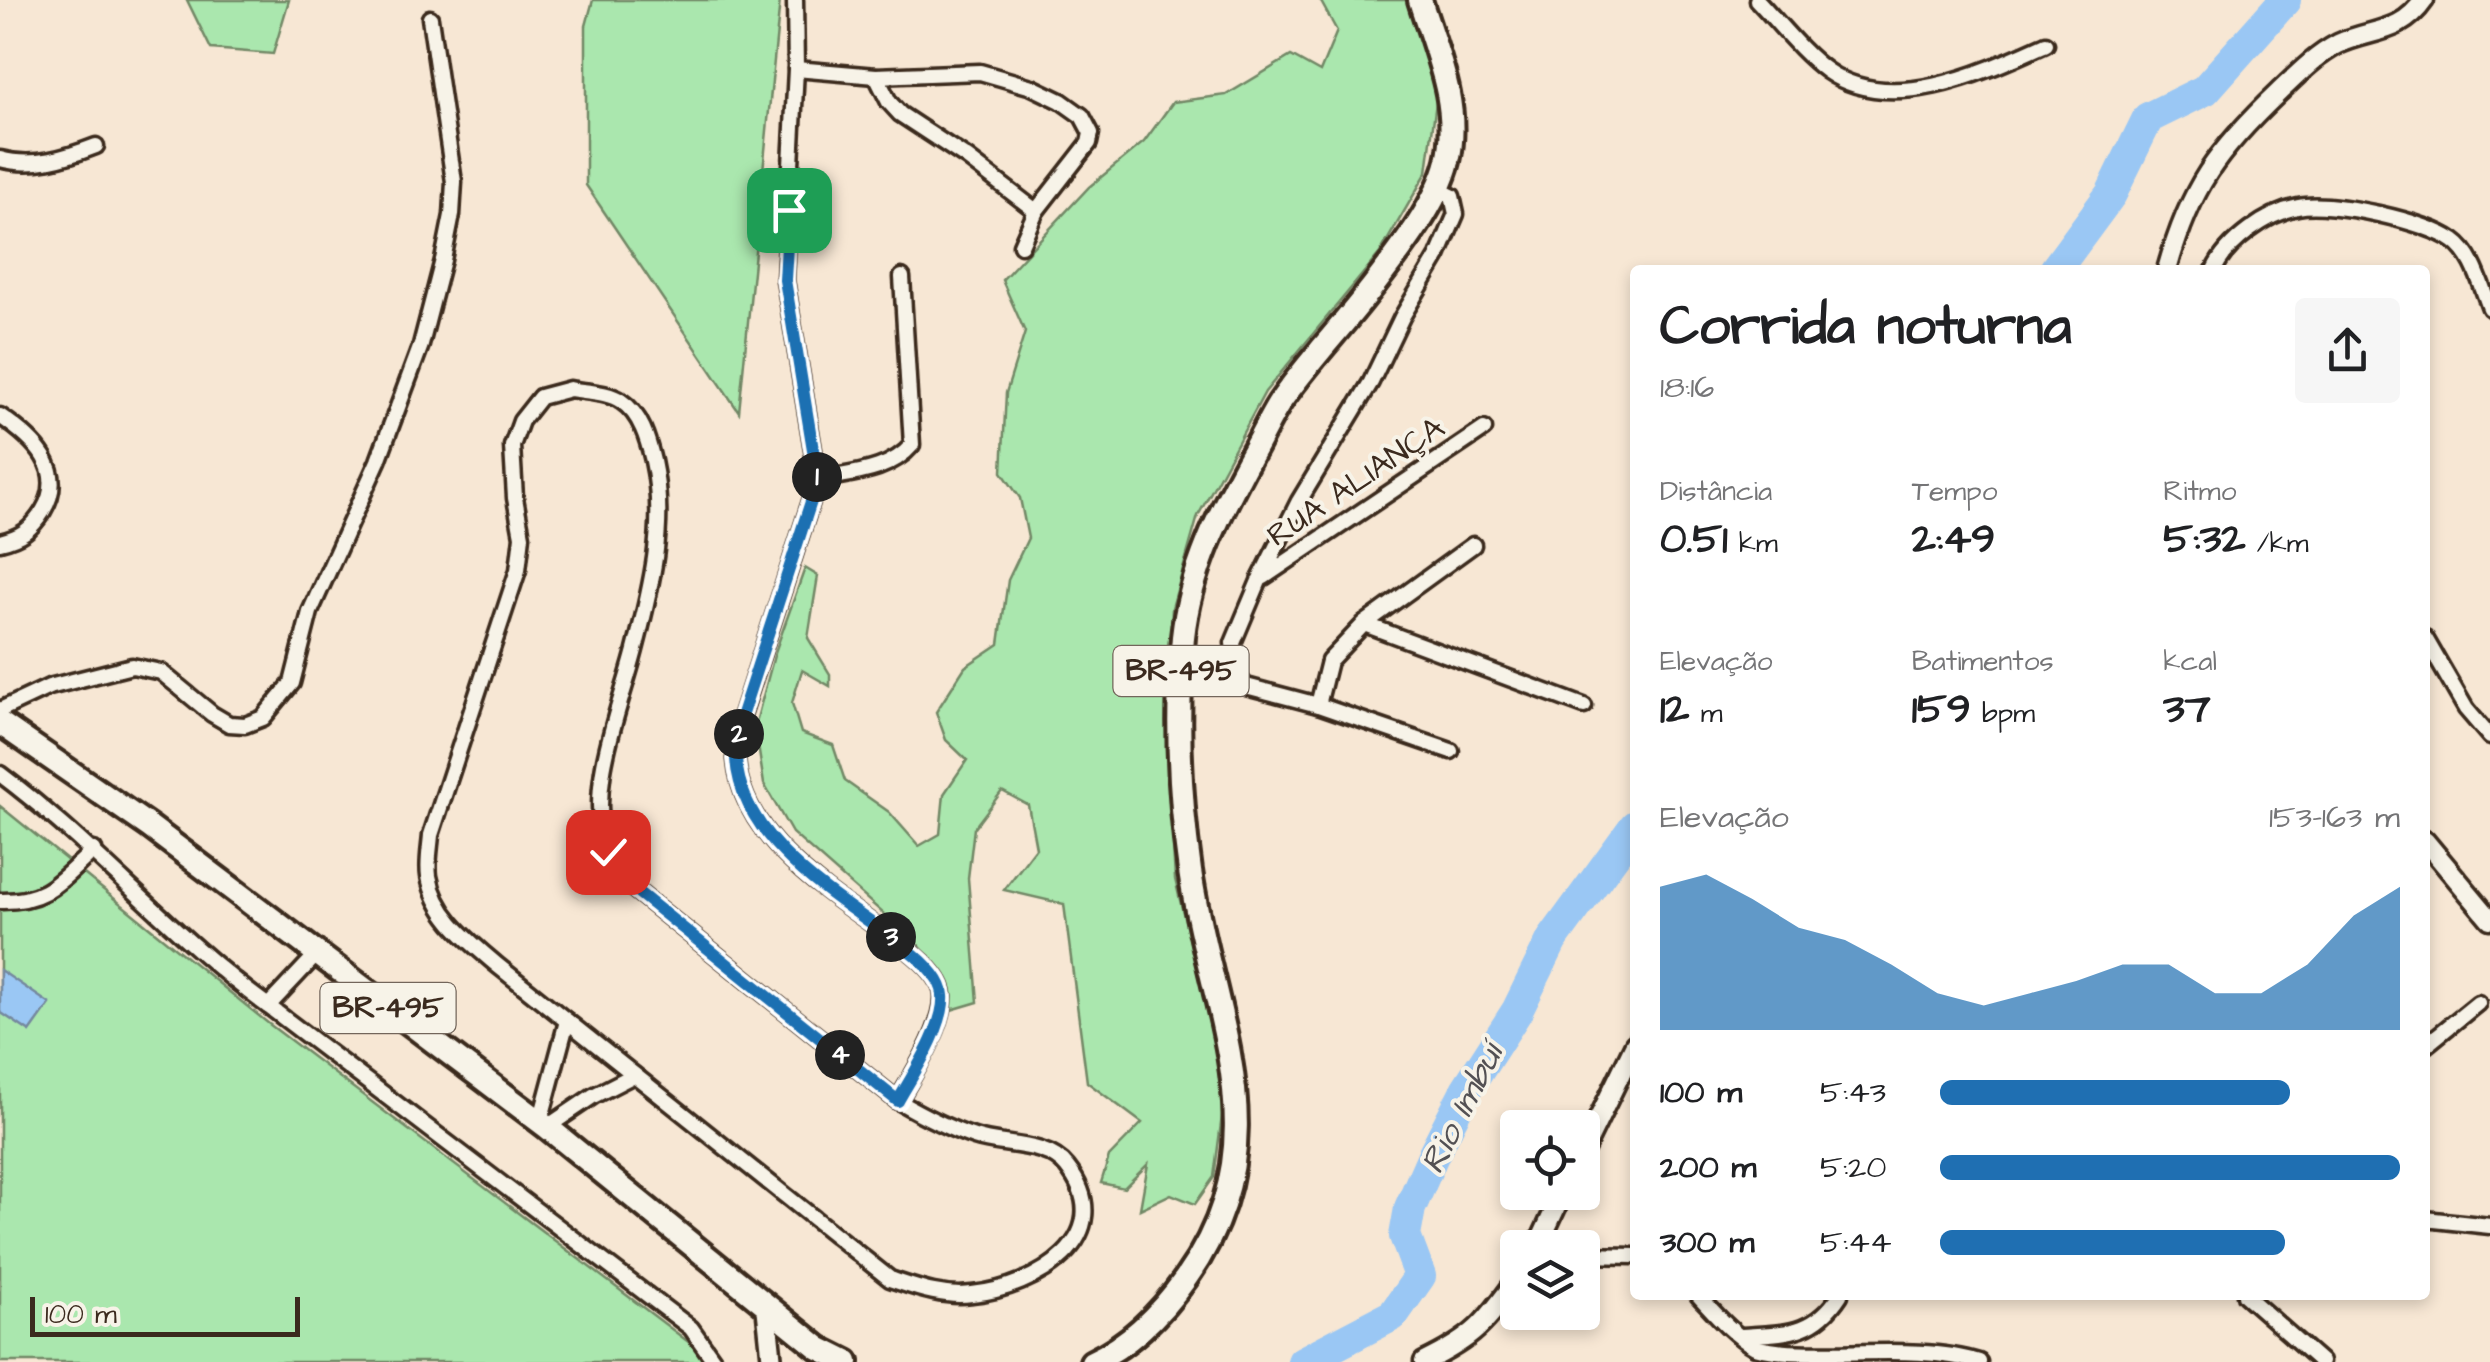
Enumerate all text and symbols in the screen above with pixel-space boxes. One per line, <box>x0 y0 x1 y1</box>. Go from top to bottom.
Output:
pin <box>747 168 832 253</box>
icon: arrive <box>762 183 817 238</box>
text: Corrida noturna <box>1660 289 2072 365</box>
button: share <box>2295 298 2400 403</box>
text: 18:16 <box>1660 365 1714 410</box>
street label: RUA ALIANÇA <box>1258 406 1454 558</box>
pin: 1 <box>792 452 842 502</box>
text: 1 <box>815 457 819 496</box>
text: Distância <box>1660 472 1772 511</box>
text: Tempo <box>1912 472 1997 511</box>
text: Ritmo <box>2163 472 2236 511</box>
text: 0.51 <box>1660 511 1728 569</box>
text: 2:49 <box>1912 511 1995 569</box>
text: 5:32 <box>2163 511 2245 569</box>
text: km <box>1728 524 1778 563</box>
text: /km <box>2245 524 2308 563</box>
text: Elevação <box>1660 642 1773 681</box>
text: Batimentos <box>1912 642 2053 681</box>
text: kcal <box>2163 642 2217 681</box>
road number: BR-495 <box>1114 646 1248 696</box>
text: 12 <box>1660 681 1689 739</box>
text: 159 <box>1912 681 1971 739</box>
text: 37 <box>2163 681 2211 739</box>
text: m <box>1689 694 1722 733</box>
text: bpm <box>1971 694 2035 733</box>
pin: 2 <box>714 709 764 759</box>
text: 2 <box>731 714 747 753</box>
text: Elevação <box>1660 795 1789 840</box>
text: 153–163 m <box>2269 795 2400 840</box>
pin <box>566 810 651 895</box>
icon: check <box>581 825 636 880</box>
pin: 3 <box>866 912 916 962</box>
text: 3 <box>884 917 898 956</box>
road number: BR-495 <box>320 983 456 1033</box>
pin: 4 <box>815 1030 865 1080</box>
water label: Rio Imbuí <box>1409 1031 1518 1182</box>
text: 4 <box>830 1035 850 1074</box>
text: 100 m <box>1660 1070 1742 1115</box>
text: 5:43 <box>1820 1070 1886 1115</box>
map controls <box>1500 1110 1600 1330</box>
button: locate <box>1500 1110 1600 1210</box>
text: 200 m <box>1660 1145 1756 1190</box>
text: 5:20 <box>1820 1145 1887 1190</box>
text: 300 m <box>1660 1220 1754 1265</box>
text: 5:44 <box>1820 1220 1892 1265</box>
button: layers <box>1500 1230 1600 1330</box>
scale bar <box>30 1292 300 1336</box>
text: 100 m <box>45 1295 117 1334</box>

